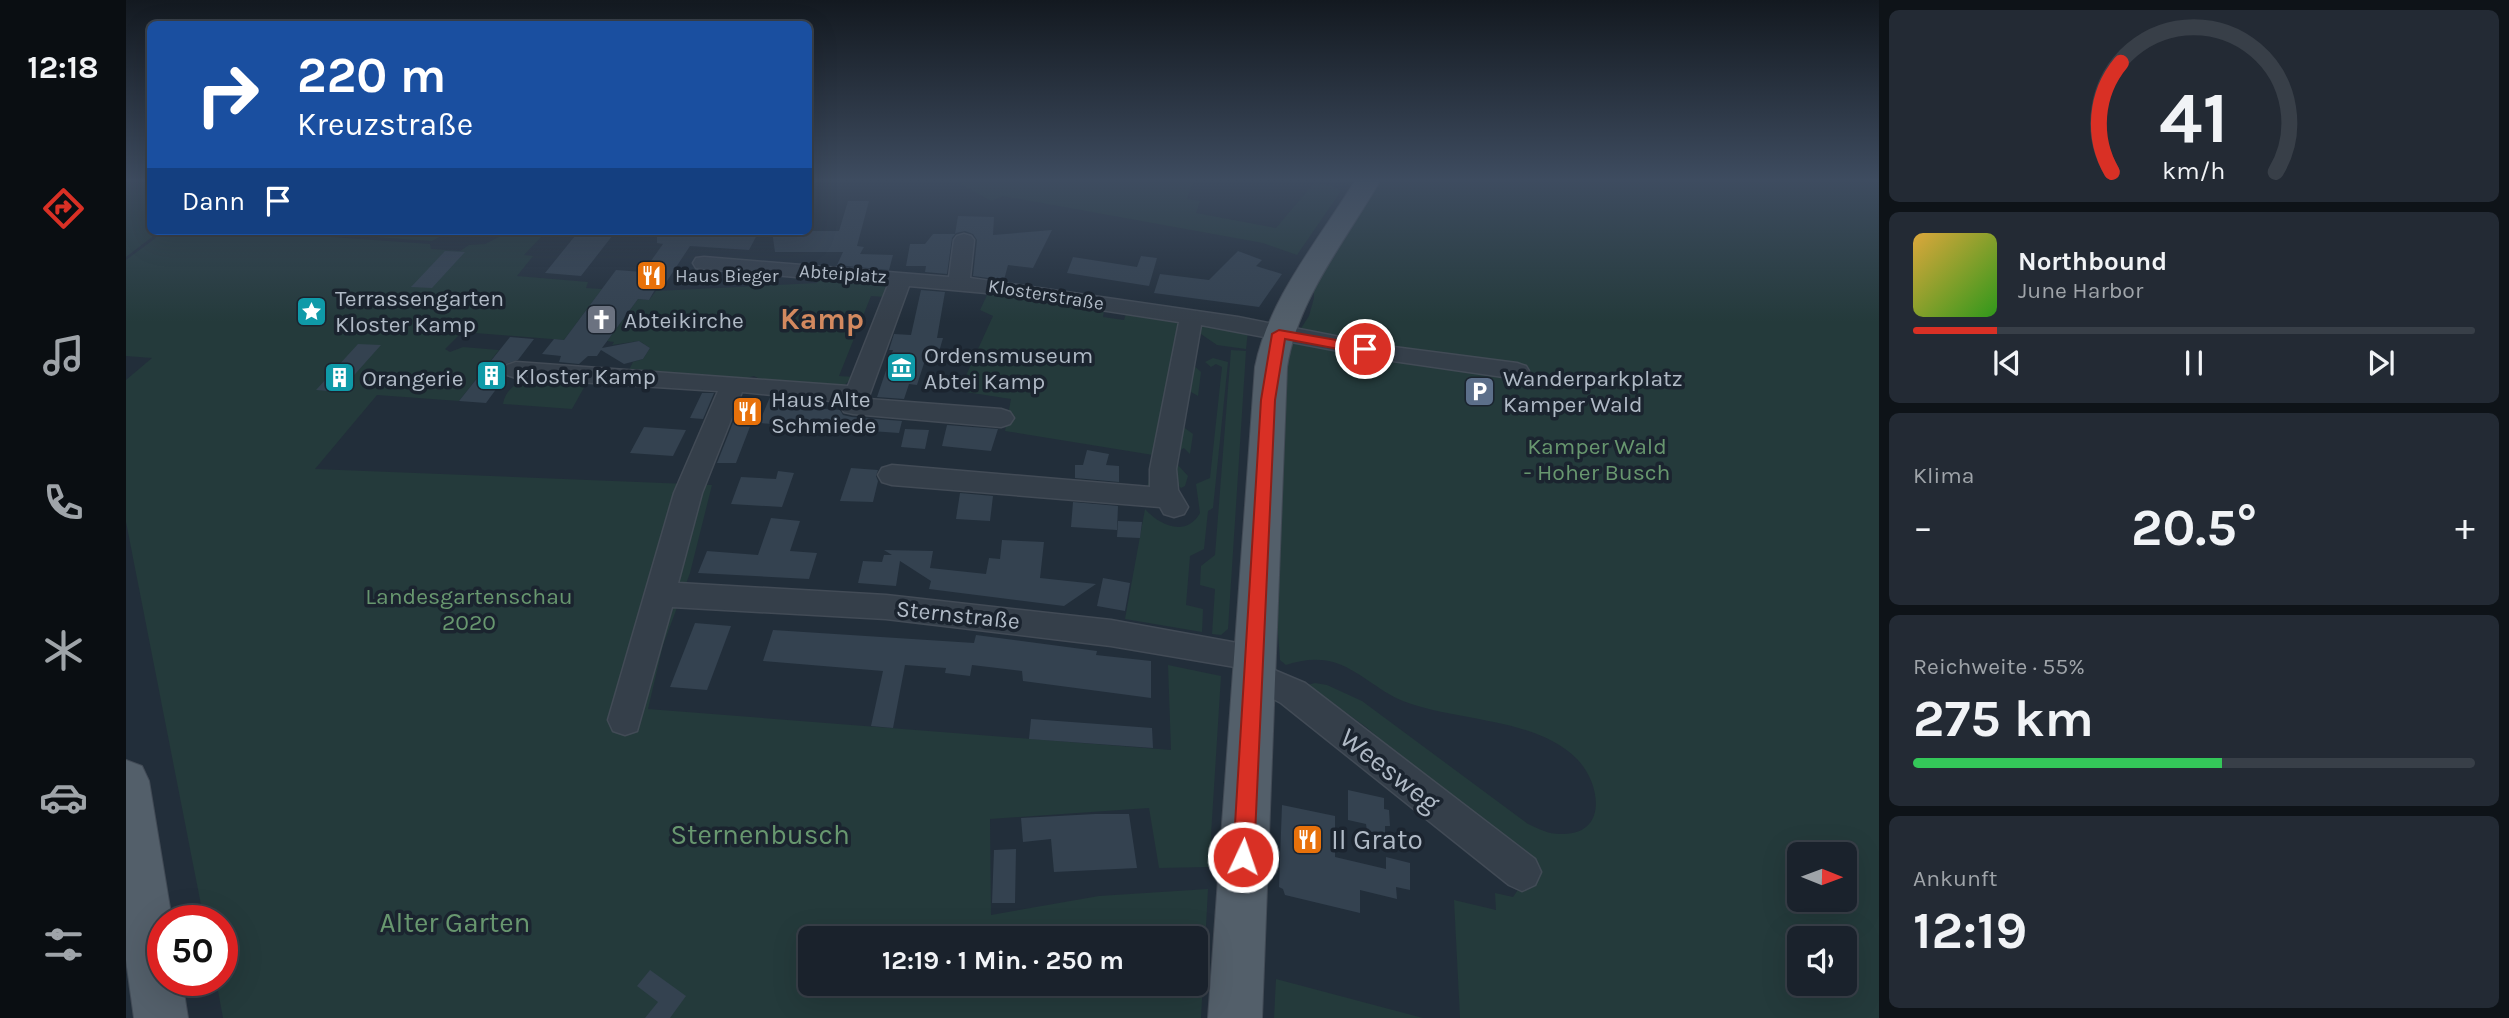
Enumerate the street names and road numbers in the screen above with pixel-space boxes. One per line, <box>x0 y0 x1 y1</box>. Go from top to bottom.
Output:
street label: Abteiplatz <box>798 260 888 288</box>
street label: Klosterstraße <box>987 275 1105 315</box>
street label: Sternstraße <box>895 595 1021 635</box>
street label: Weesweg <box>1333 721 1447 819</box>

